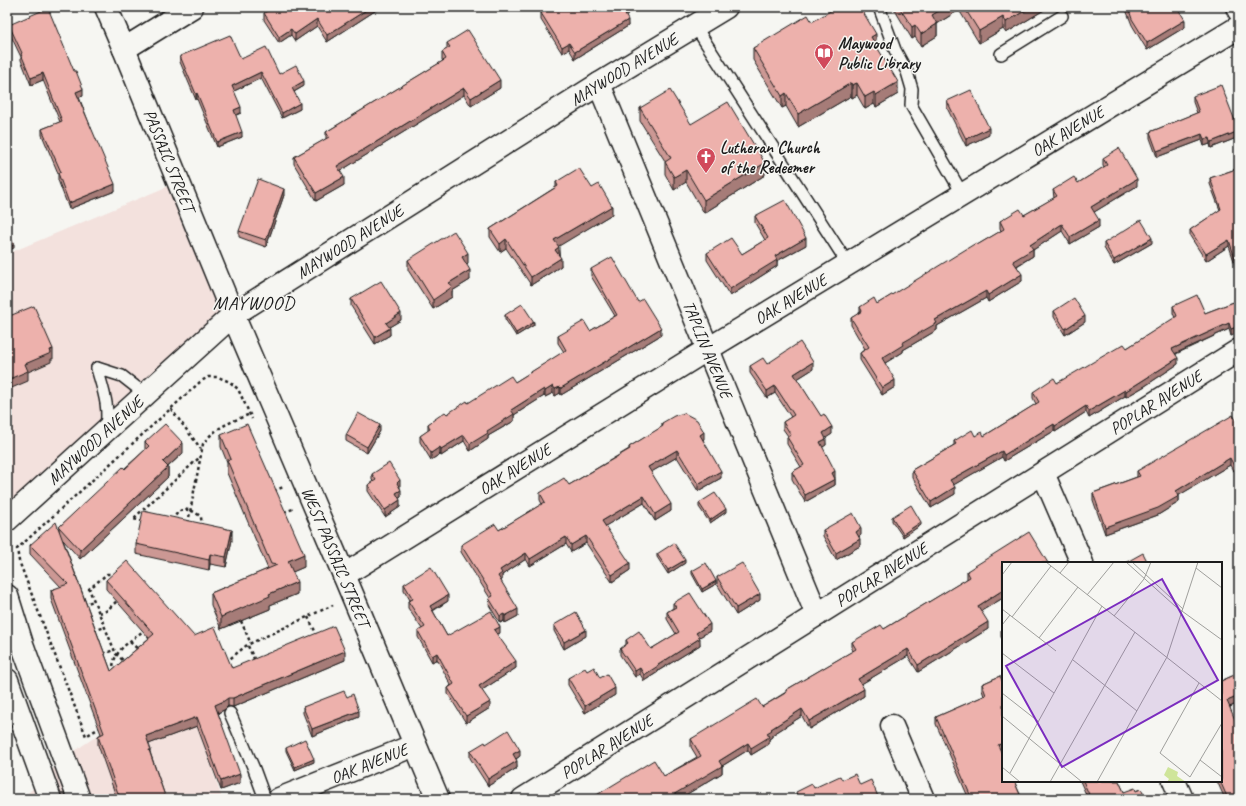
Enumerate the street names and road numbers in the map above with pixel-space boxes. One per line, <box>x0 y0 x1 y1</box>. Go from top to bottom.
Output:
street label: MAYWOOD AVENUE <box>566 28 684 110</box>
street label: OAK AVENUE <box>1028 100 1110 161</box>
street label: PASSAIC STREET <box>139 106 201 219</box>
street label: MAYWOOD AVENUE <box>292 199 409 283</box>
street label: OAK AVENUE <box>751 268 833 329</box>
street label: TAPLIN AVENUE <box>678 298 738 404</box>
street label: POPLAR AVENUE <box>1106 364 1208 439</box>
street label: MAYWOOD AVENUE <box>43 390 149 489</box>
street label: OAK AVENUE <box>475 438 557 500</box>
street label: WEST PASSAIC STREET <box>297 484 376 634</box>
street label: POPLAR AVENUE <box>832 537 934 611</box>
street label: POPLAR AVENUE <box>557 709 659 784</box>
street label: OAK AVENUE <box>328 738 413 788</box>

